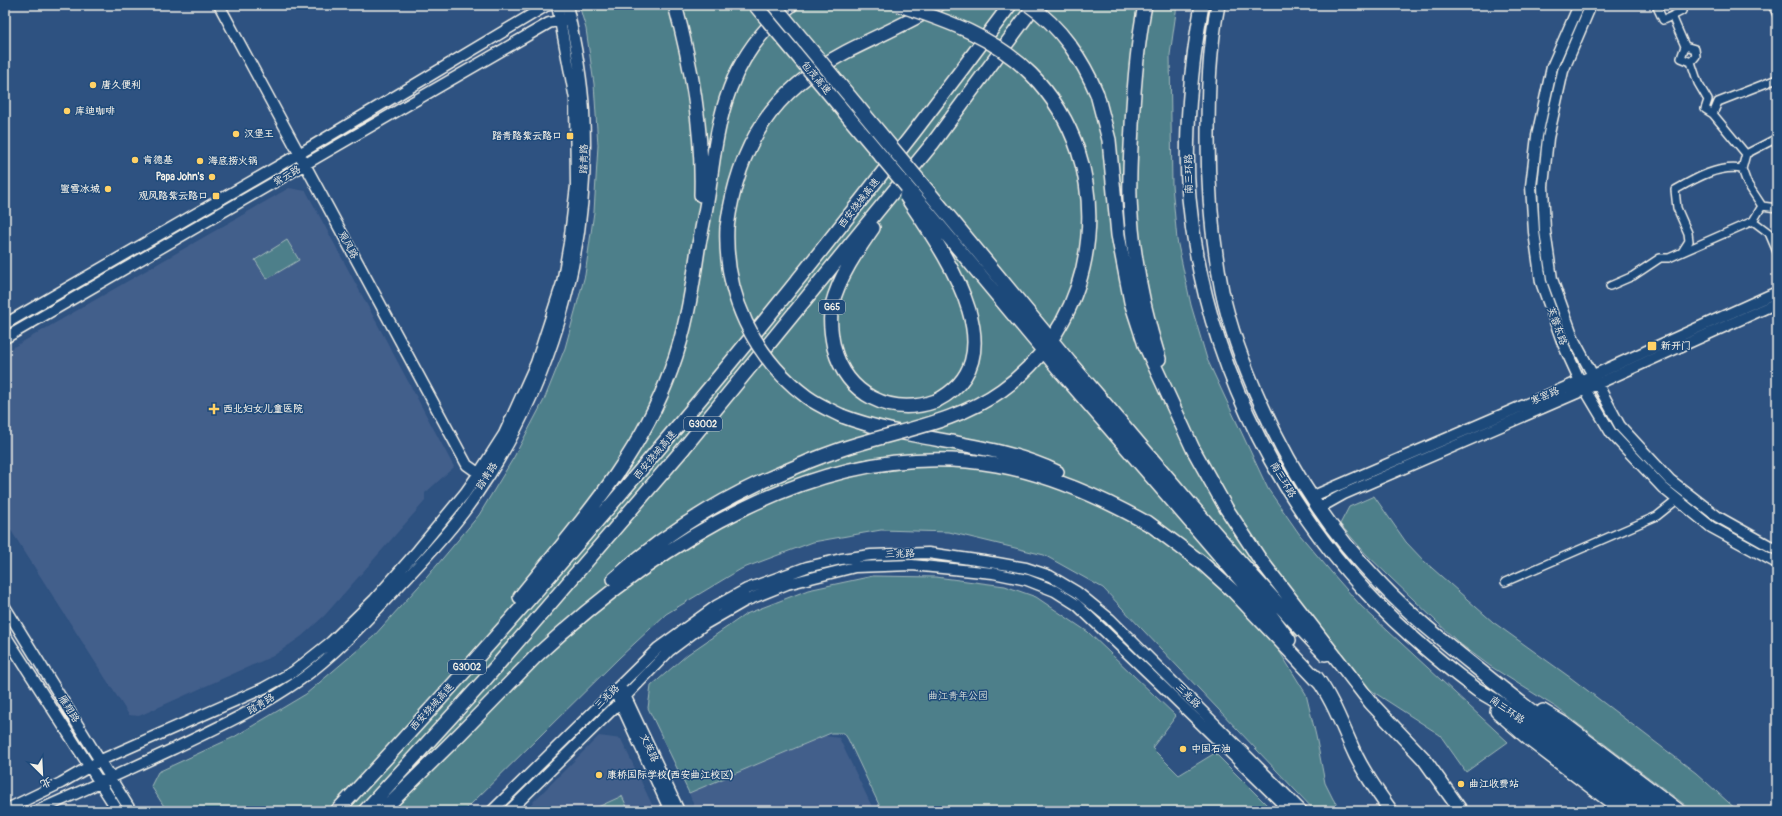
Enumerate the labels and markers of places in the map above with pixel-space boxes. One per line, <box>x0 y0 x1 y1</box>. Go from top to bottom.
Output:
place label: 唐久便利 <box>101 79 141 91</box>
marker: 唐久便利 <box>88 80 98 90</box>
place label: 库迪咖啡 <box>75 105 115 117</box>
marker: 库迪咖啡 <box>62 106 72 116</box>
place label: 汉堡王 <box>244 128 274 140</box>
marker: 汉堡王 <box>231 129 241 139</box>
place label: 踏青路紫云路口 <box>492 130 562 142</box>
marker: 踏青路紫云路口 <box>565 131 575 141</box>
place label: 肯德基 <box>143 154 173 166</box>
marker: 肯德基 <box>130 155 140 165</box>
place label: 海底捞火锅 <box>208 155 258 167</box>
marker: 海底捞火锅 <box>195 156 205 166</box>
place label: Papa John's <box>156 171 205 183</box>
marker: Papa John's <box>207 172 217 182</box>
place label: 蜜雪冰城 <box>60 183 100 195</box>
marker: 蜜雪冰城 <box>103 184 113 194</box>
place label: 观风路紫云路口 <box>138 190 208 202</box>
marker: 观风路紫云路口 <box>211 191 221 201</box>
marker: 新开门 <box>1646 340 1658 352</box>
place label: 新开门 <box>1661 340 1691 352</box>
marker: 西北妇女儿童医院 <box>208 403 220 415</box>
place label: 西北妇女儿童医院 <box>223 403 303 415</box>
place label: 中国石油 <box>1191 743 1231 755</box>
marker: 中国石油 <box>1178 744 1188 754</box>
place label: 康桥国际学校(西安曲江校区) <box>607 769 734 781</box>
marker: 康桥国际学校(西安曲江校区) <box>594 770 604 780</box>
place label: 曲江收费站 <box>1469 778 1519 790</box>
marker: 曲江收费站 <box>1456 779 1466 789</box>

